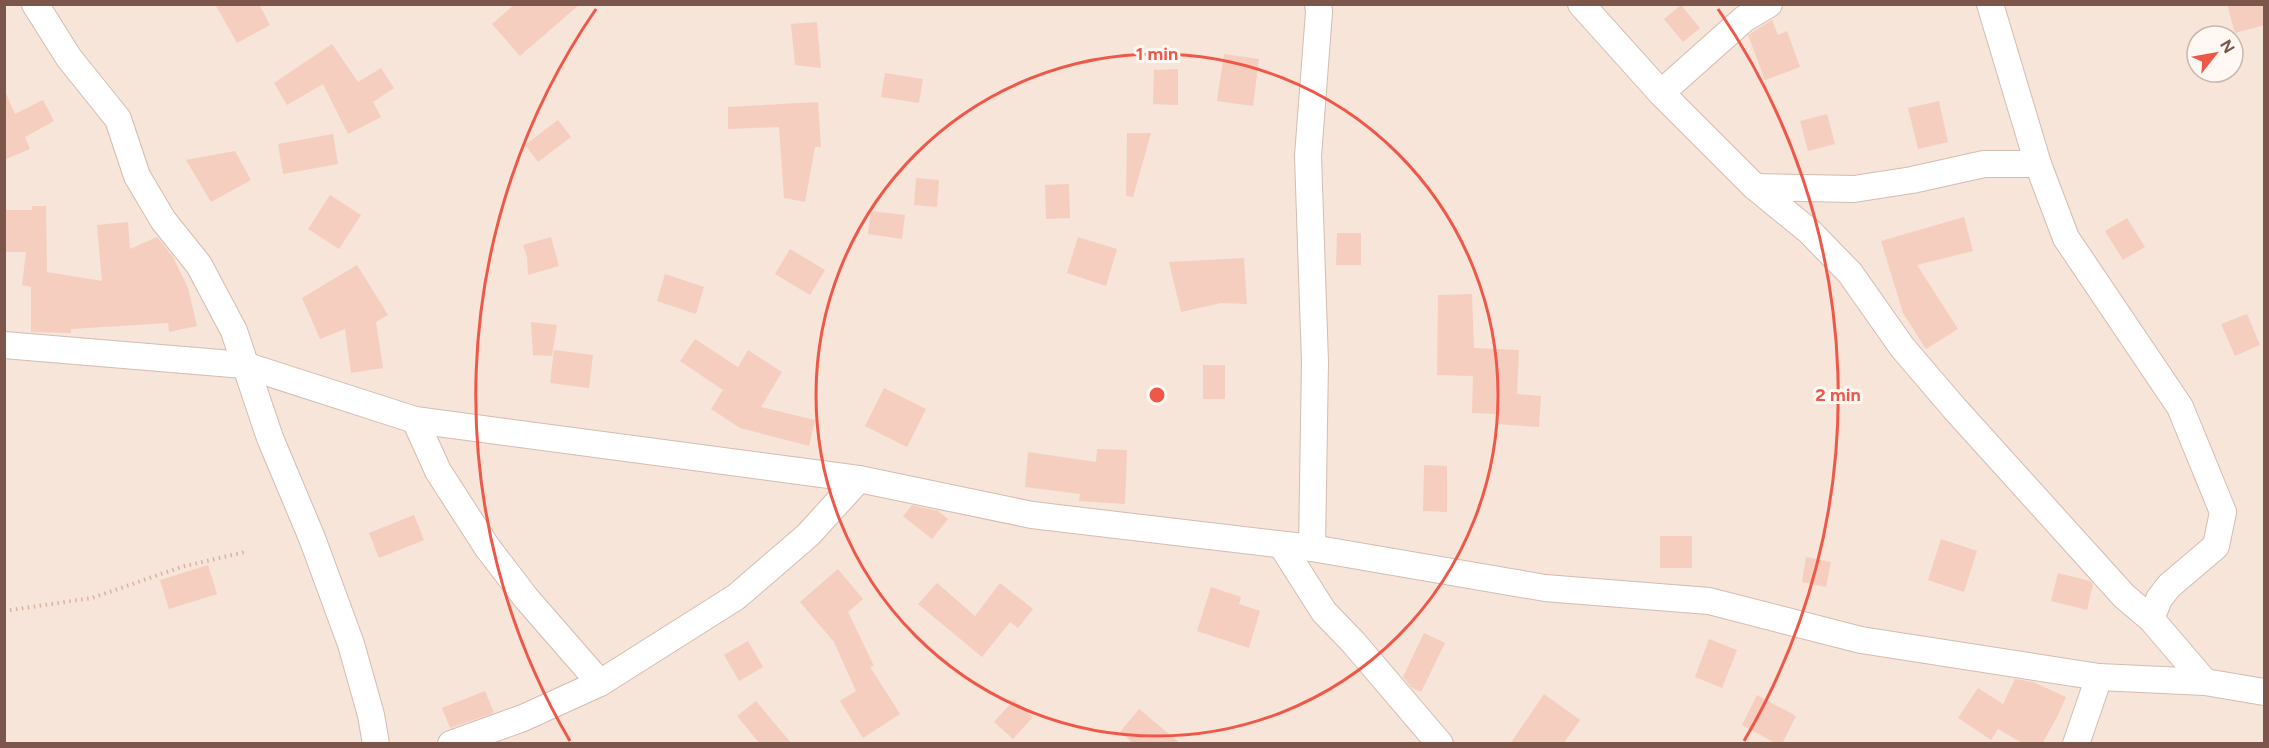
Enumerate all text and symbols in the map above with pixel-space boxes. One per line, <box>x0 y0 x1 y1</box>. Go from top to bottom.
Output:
north arrow <box>2185 24 2245 84</box>
text: N <box>2216 36 2239 57</box>
text: 1 min <box>1136 43 1178 65</box>
text: 2 min <box>1815 384 1861 406</box>
centre of rings <box>1147 385 1167 405</box>

